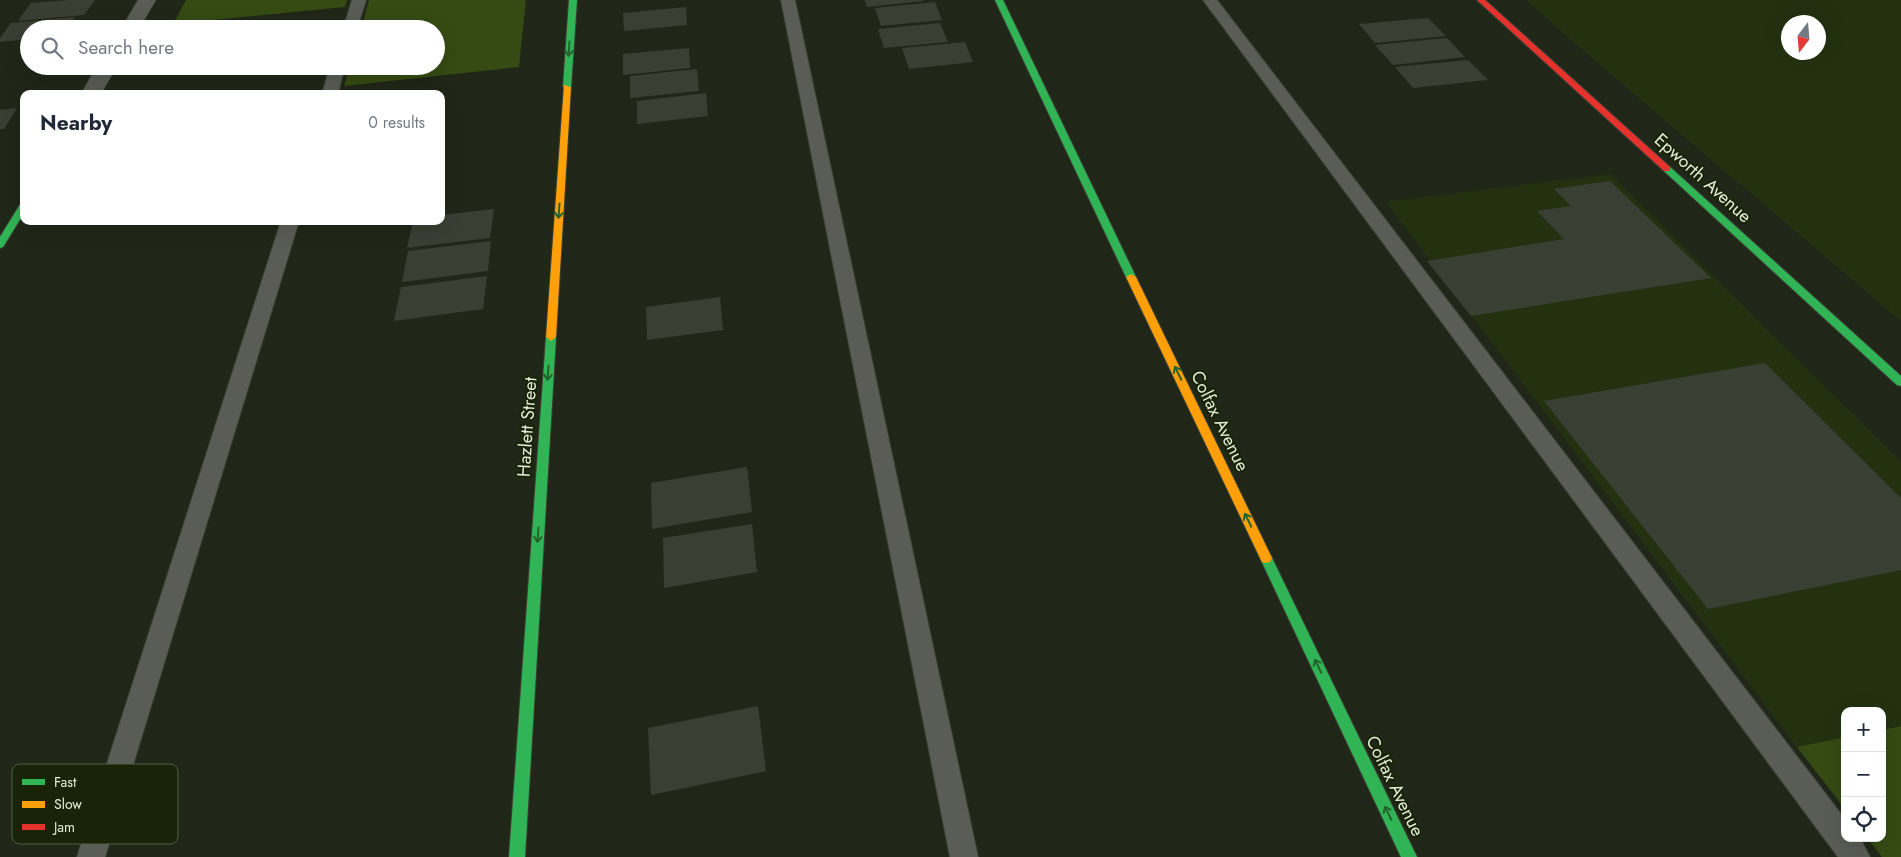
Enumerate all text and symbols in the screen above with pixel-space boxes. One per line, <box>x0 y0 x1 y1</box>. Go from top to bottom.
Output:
north arrow <box>1781 15 1826 60</box>
search box <box>20 20 445 75</box>
icon: search <box>38 34 66 62</box>
text: Search here <box>78 34 174 61</box>
one-way arrow <box>565 40 574 56</box>
text: Nearby <box>40 108 112 138</box>
text: 0 results <box>368 111 425 134</box>
street label: Epworth Avenue <box>1649 127 1757 229</box>
one-way arrow <box>554 203 564 219</box>
one-way arrow <box>544 365 553 381</box>
one-way arrow <box>1173 366 1182 381</box>
street label: Colfax Avenue <box>1184 366 1256 476</box>
street label: Hazlett Street <box>511 375 544 478</box>
one-way arrow <box>1243 513 1252 528</box>
one-way arrow <box>533 527 542 543</box>
one-way arrow <box>1313 659 1323 674</box>
map controls <box>1841 707 1886 842</box>
button: + <box>1841 707 1886 752</box>
street label: Colfax Avenue <box>1359 731 1431 841</box>
button: − <box>1841 752 1886 797</box>
legend <box>12 764 178 844</box>
text: Fast <box>54 772 77 792</box>
text: Slow <box>54 794 82 814</box>
button: locate <box>1841 797 1886 842</box>
one-way arrow <box>1383 806 1392 821</box>
text: Jam <box>52 817 75 837</box>

